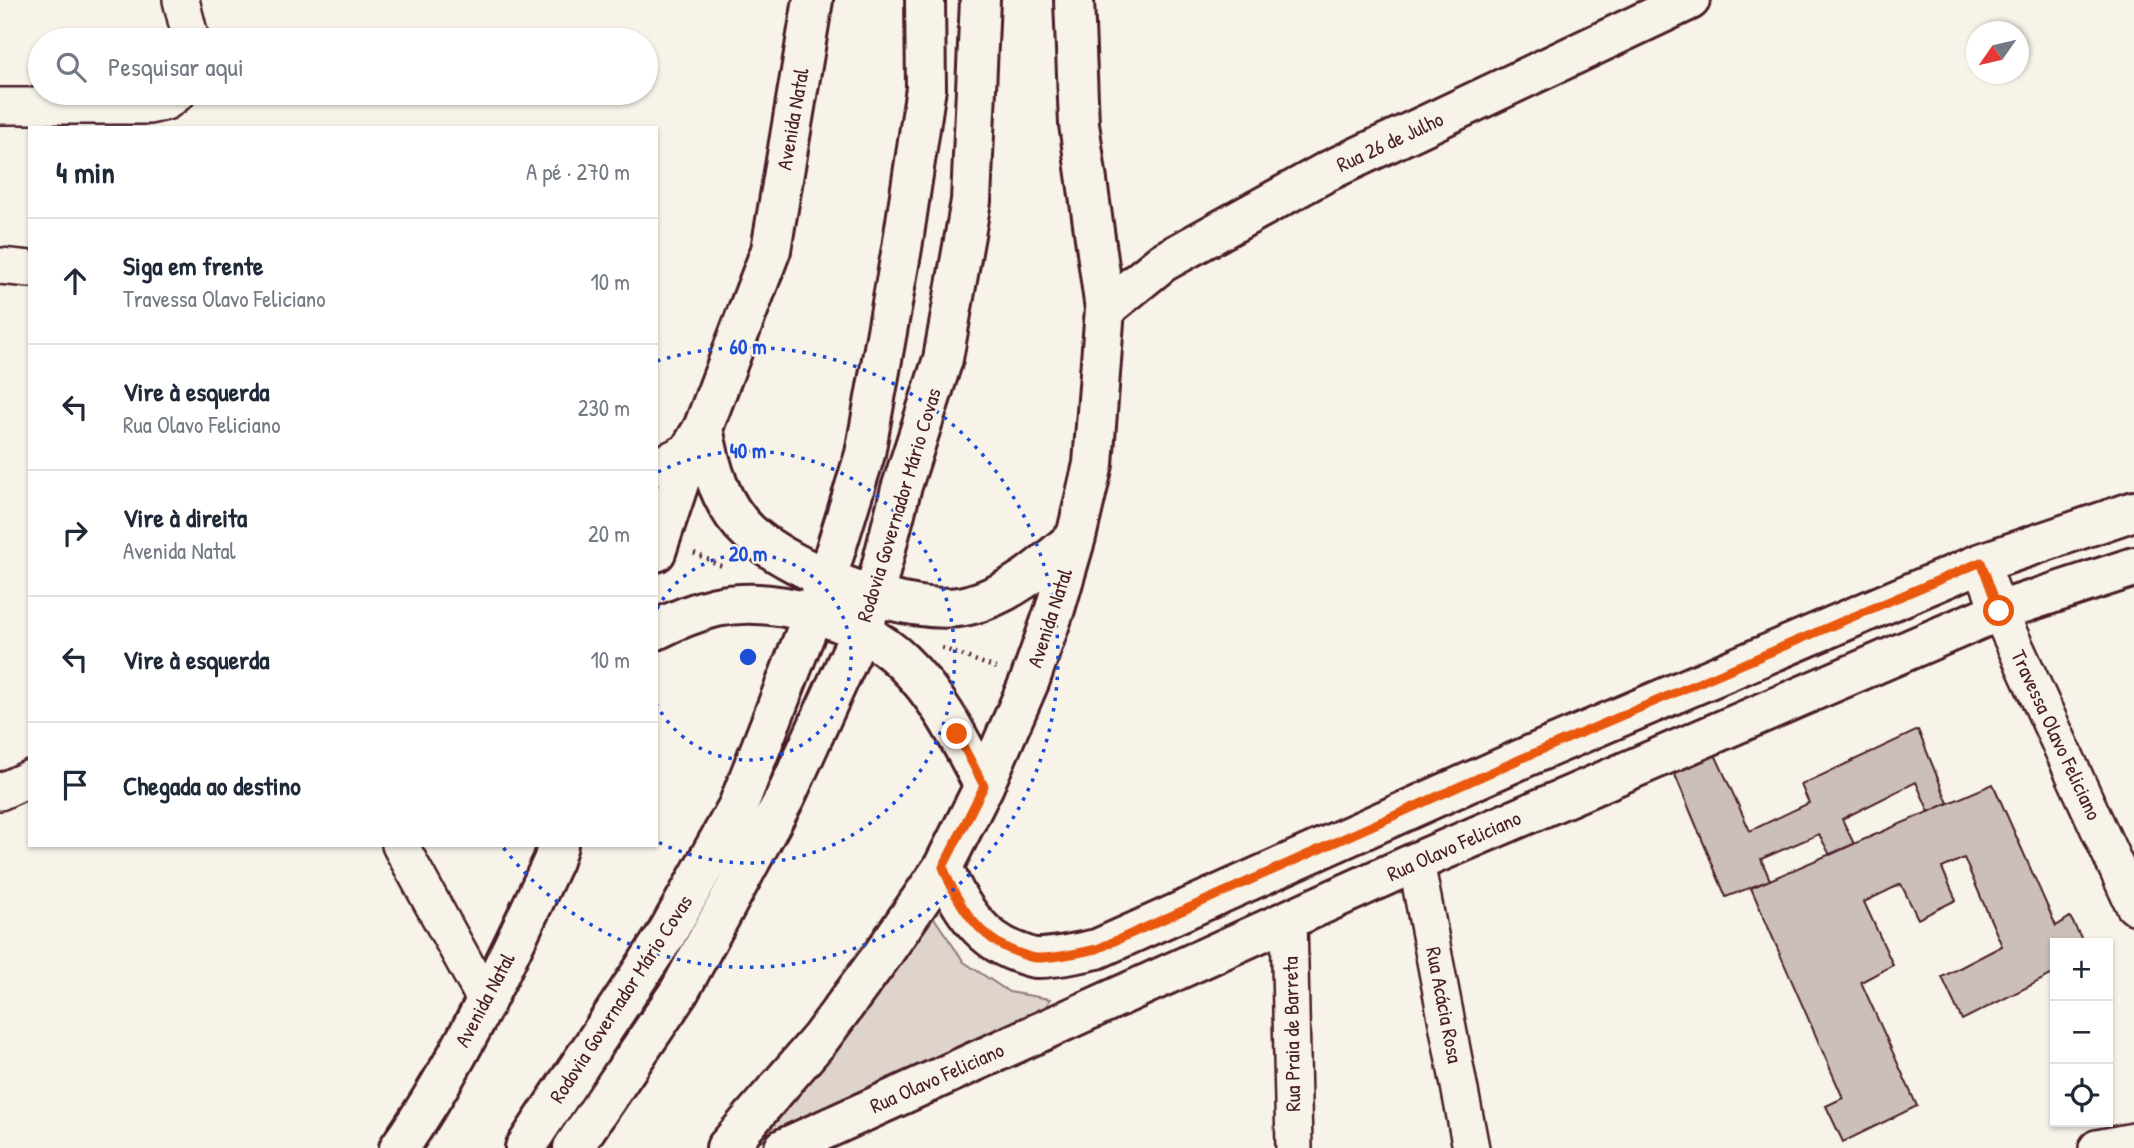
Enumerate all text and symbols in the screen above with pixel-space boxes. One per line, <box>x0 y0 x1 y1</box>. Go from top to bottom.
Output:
north arrow <box>1966 21 2029 84</box>
search box <box>28 28 658 105</box>
icon: search <box>52 48 90 86</box>
text: Pesquisar aqui <box>108 49 244 84</box>
street label: Avenida Natal <box>769 65 816 172</box>
street label: Rua 26 de Julho <box>1332 104 1448 179</box>
text: 4 min <box>56 152 115 192</box>
text: A pé · 270 m <box>526 156 630 187</box>
text: Siga em frente <box>123 248 263 283</box>
icon: ahead <box>56 262 94 300</box>
text: 10 m <box>590 266 630 297</box>
text: Travessa Olavo Feliciano <box>123 283 326 314</box>
text: 60 m <box>730 332 766 361</box>
text: Vire à esquerda <box>123 374 269 409</box>
street label: Rodovia Governador Mário Covas <box>849 384 948 625</box>
icon: left <box>56 388 94 426</box>
text: 230 m <box>578 392 630 423</box>
text: Rua Olavo Feliciano <box>123 409 280 440</box>
text: 40 m <box>730 436 766 465</box>
text: Vire à direita <box>123 500 247 535</box>
icon: right <box>56 514 94 552</box>
text: 20 m <box>588 518 630 549</box>
text: Avenida Natal <box>123 535 236 566</box>
text: 20 m <box>729 539 767 568</box>
street label: Avenida Natal <box>1020 564 1079 671</box>
route start <box>1983 595 2014 626</box>
icon: left <box>56 640 94 678</box>
text: Vire à esquerda <box>123 642 269 677</box>
text: 10 m <box>590 644 630 675</box>
centre of rings <box>736 645 760 669</box>
street label: Travessa Olavo Feliciano <box>2004 645 2109 825</box>
route end <box>941 718 972 749</box>
icon: arrive <box>56 766 94 804</box>
text: Chegada ao destino <box>123 768 301 803</box>
street label: Rua Olavo Feliciano <box>1382 803 1525 888</box>
street label: Rodovia Governador Mário Covas <box>542 889 699 1109</box>
map controls <box>2050 938 2113 1127</box>
button: + <box>2050 938 2113 1001</box>
street label: Rua Acácia Rosa <box>1419 944 1470 1066</box>
street label: Avenida Natal <box>448 947 522 1052</box>
street label: Rua Praia de Barreta <box>1276 956 1307 1112</box>
button: − <box>2050 1001 2113 1064</box>
street label: Rua Olavo Feliciano <box>865 1035 1008 1120</box>
button: locate <box>2050 1064 2113 1127</box>

